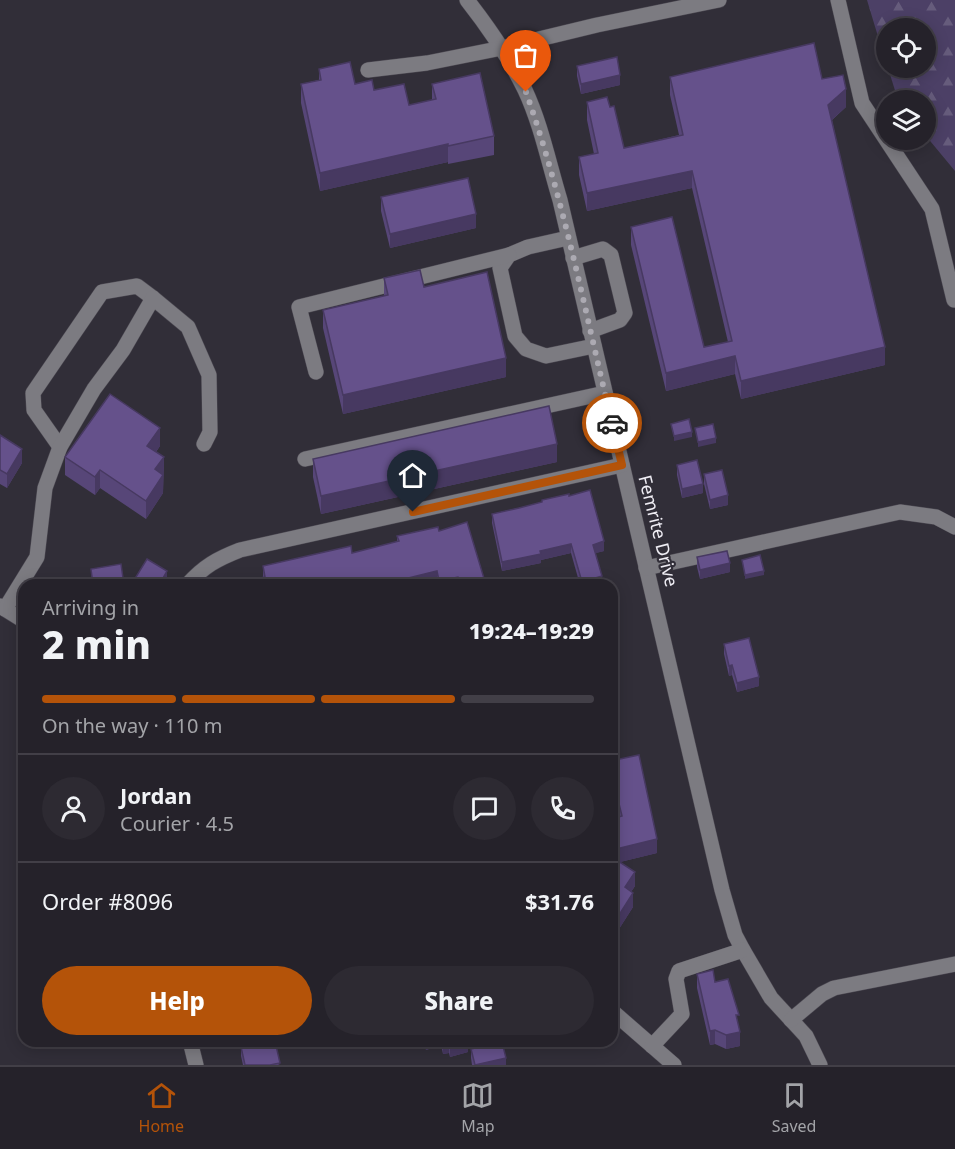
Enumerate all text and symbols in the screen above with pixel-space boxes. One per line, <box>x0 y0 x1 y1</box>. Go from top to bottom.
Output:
map controls <box>876 18 936 150</box>
button: locate <box>876 18 936 78</box>
pin <box>500 30 551 92</box>
icon: bag <box>509 39 542 72</box>
button: layers <box>876 90 936 150</box>
courier <box>582 393 642 453</box>
icon: car <box>596 407 629 440</box>
pin <box>387 450 438 512</box>
icon: home <box>396 459 429 492</box>
street label: Femrite Drive <box>634 472 684 589</box>
text: Arriving in <box>42 594 139 621</box>
text: 19:24–19:29 <box>469 615 594 645</box>
text: 2 min <box>42 617 151 670</box>
text: On the way · 110 m <box>42 712 222 739</box>
button: person <box>42 777 105 840</box>
button: chat <box>453 777 516 840</box>
button: phone <box>531 777 594 840</box>
text: Jordan <box>120 780 192 810</box>
text: Courier · 4.5 <box>120 810 234 837</box>
text: Order #8096 <box>42 886 173 916</box>
text: $31.76 <box>525 886 594 916</box>
button: Help <box>42 966 312 1035</box>
button: Share <box>324 966 594 1035</box>
tab: Home <box>139 1079 184 1137</box>
tab: Map <box>461 1079 495 1137</box>
tab: Saved <box>772 1079 816 1137</box>

